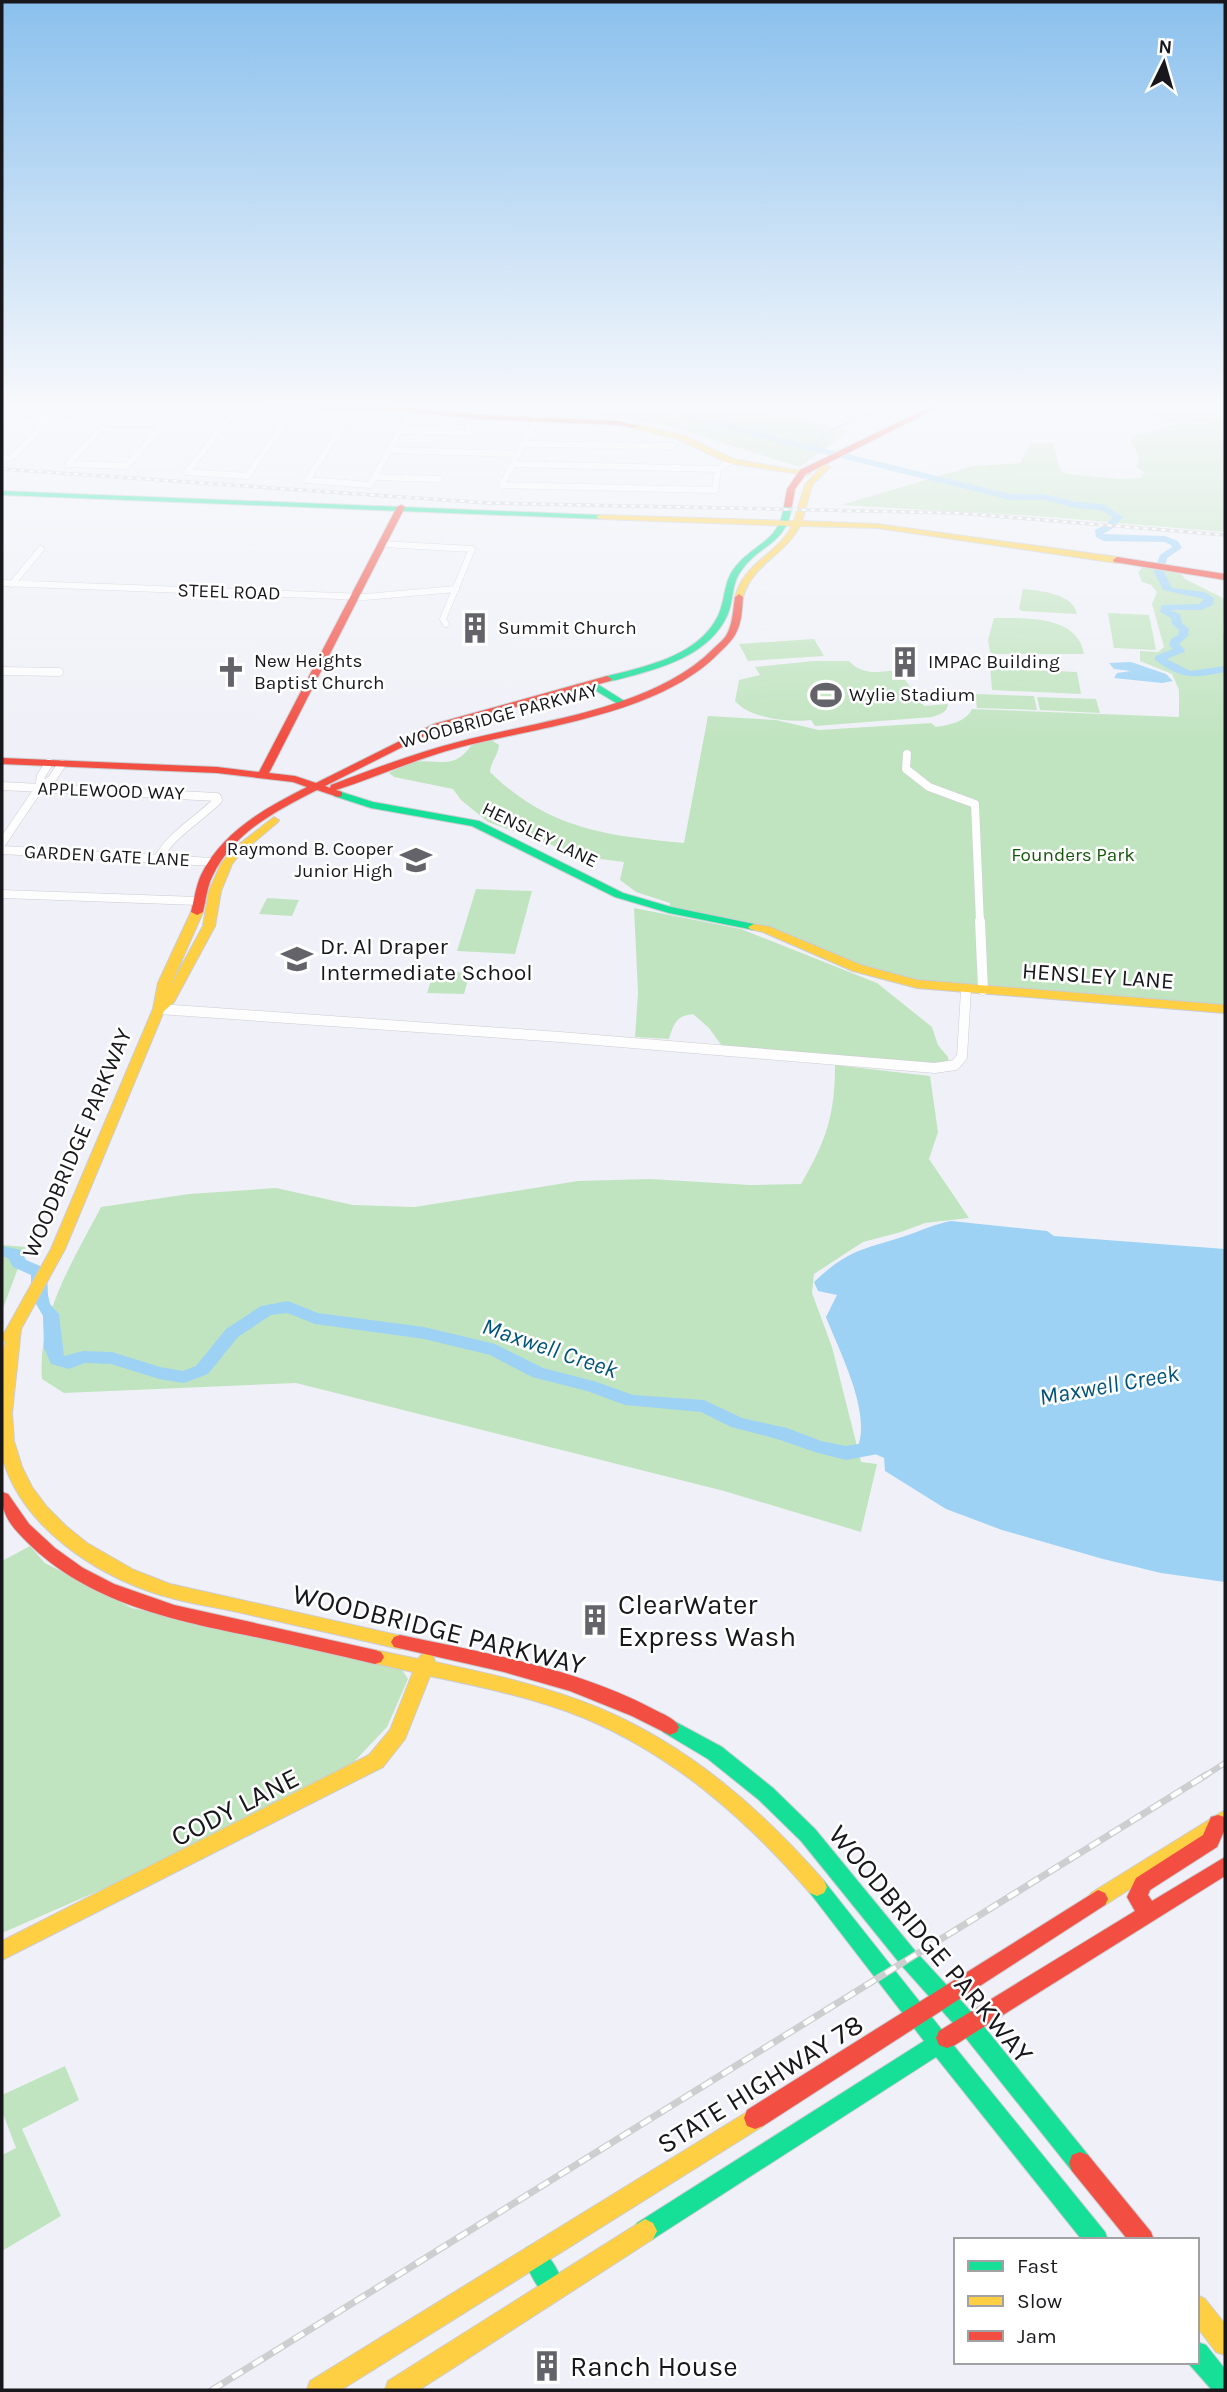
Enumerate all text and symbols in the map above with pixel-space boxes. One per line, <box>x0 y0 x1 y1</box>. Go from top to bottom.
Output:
north arrow <box>1129 28 1199 98</box>
text: N <box>1158 36 1173 59</box>
street label: STEEL ROAD <box>177 579 281 605</box>
building icon: Summit Church <box>458 611 492 645</box>
place label: Summit Church <box>498 617 637 639</box>
building icon: IMPAC Building <box>888 645 922 679</box>
place label: New Heights Baptist Church <box>254 650 385 694</box>
place label: IMPAC Building <box>928 651 1060 673</box>
church icon: New Heights Baptist Church <box>214 655 248 689</box>
sports icon: Wylie Stadium <box>809 678 843 712</box>
street label: WOODBRIDGE PARKWAY <box>398 679 601 753</box>
place label: Wylie Stadium <box>849 684 975 706</box>
street label: APPLEWOOD WAY <box>37 777 186 805</box>
street label: HENSLEY LANE <box>479 798 601 872</box>
place label: Raymond B. Cooper Junior High <box>227 838 393 882</box>
street label: GARDEN GATE LANE <box>24 841 190 871</box>
school or university icon: Raymond B. Cooper Junior High <box>399 843 433 877</box>
park label: Founders Park <box>1011 844 1135 866</box>
place label: Dr. Al Draper Intermediate School <box>320 933 533 986</box>
school or university icon: Dr. Al Draper Intermediate School <box>280 942 314 976</box>
street label: HENSLEY LANE <box>1021 957 1175 995</box>
street label: WOODBRIDGE PARKWAY <box>16 1024 138 1262</box>
water label: Maxwell Creek <box>479 1312 622 1385</box>
water label: Maxwell Creek <box>1037 1359 1182 1411</box>
street label: WOODBRIDGE PARKWAY <box>289 1577 589 1682</box>
place label: ClearWater Express Wash <box>618 1588 796 1653</box>
building icon: ClearWater Express Wash <box>578 1603 612 1637</box>
street label: CODY LANE <box>166 1761 304 1853</box>
street label: WOODBRIDGE PARKWAY <box>822 1818 1041 2070</box>
street label: STATE HIGHWAY 78 <box>651 2007 869 2161</box>
legend <box>954 2238 1199 2364</box>
text: Fast <box>1017 2254 1058 2278</box>
text: Slow <box>1017 2289 1062 2313</box>
text: Jam <box>1017 2324 1057 2348</box>
building icon: Ranch House <box>530 2349 564 2383</box>
place label: Ranch House <box>570 2350 738 2383</box>

